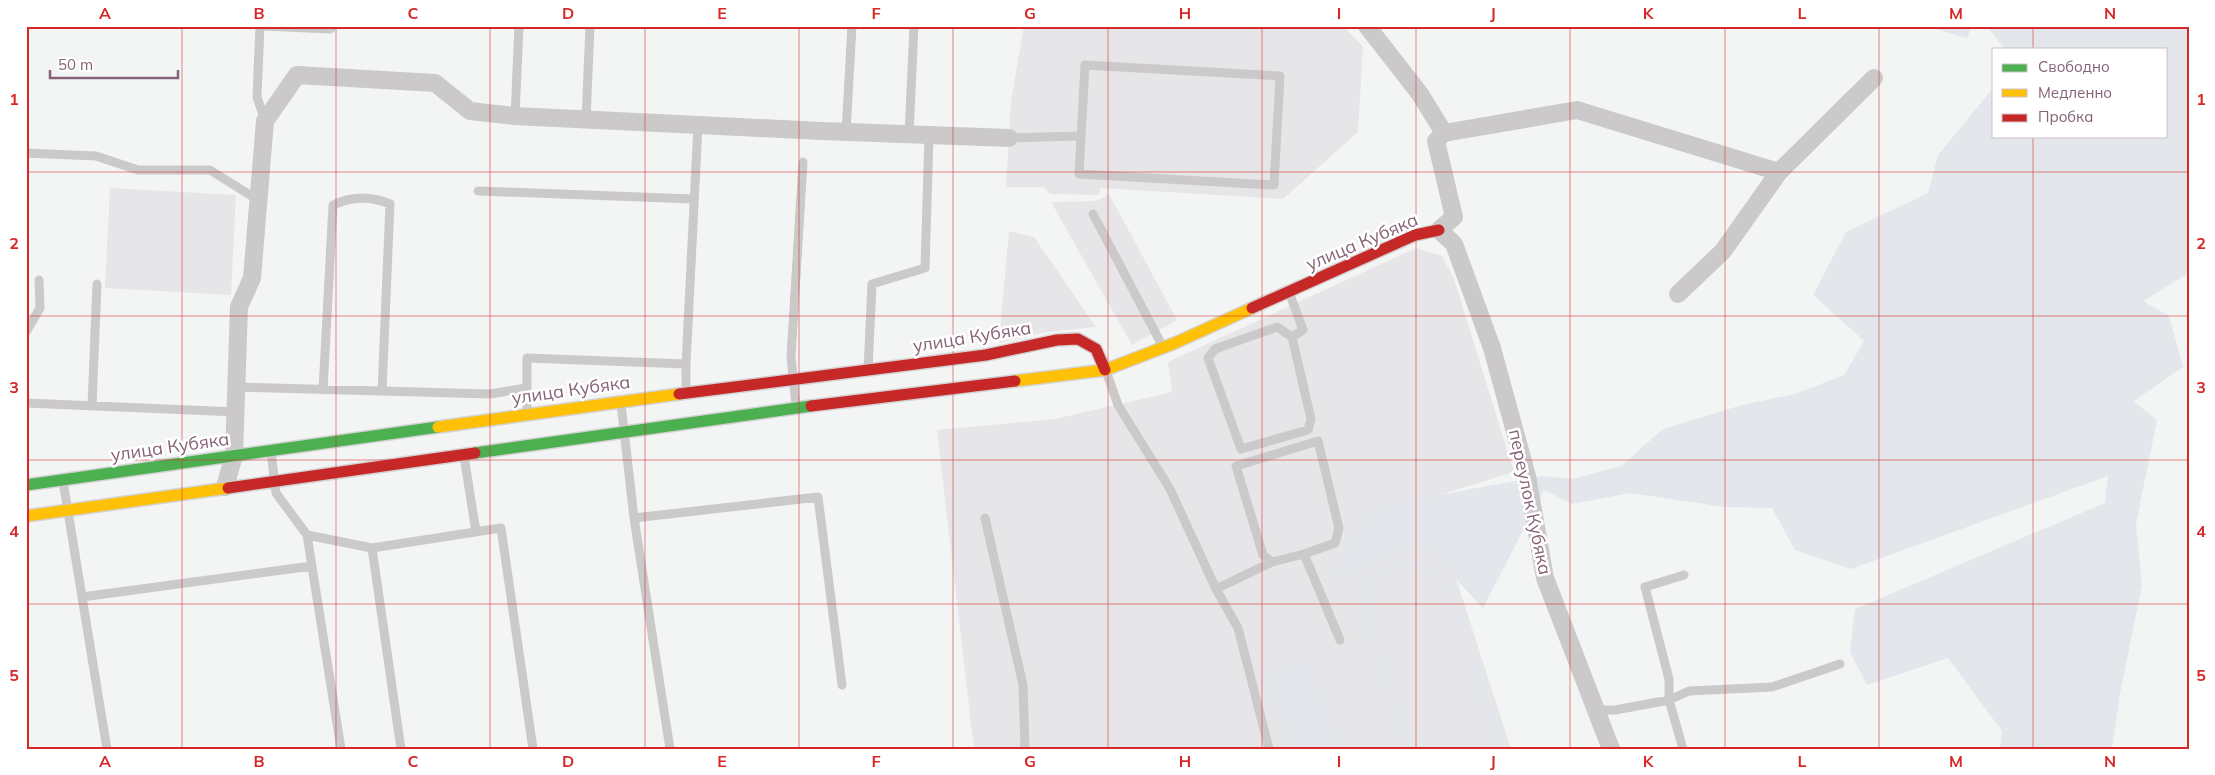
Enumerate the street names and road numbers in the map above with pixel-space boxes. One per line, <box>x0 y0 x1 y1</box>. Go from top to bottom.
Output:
street label: улица Кубяка <box>1302 208 1421 275</box>
street label: улица Кубяка <box>911 316 1033 357</box>
street label: улица Кубяка <box>510 370 632 409</box>
street label: улица Кубяка <box>109 427 231 466</box>
street label: переулок Кубяка <box>1504 427 1557 577</box>

